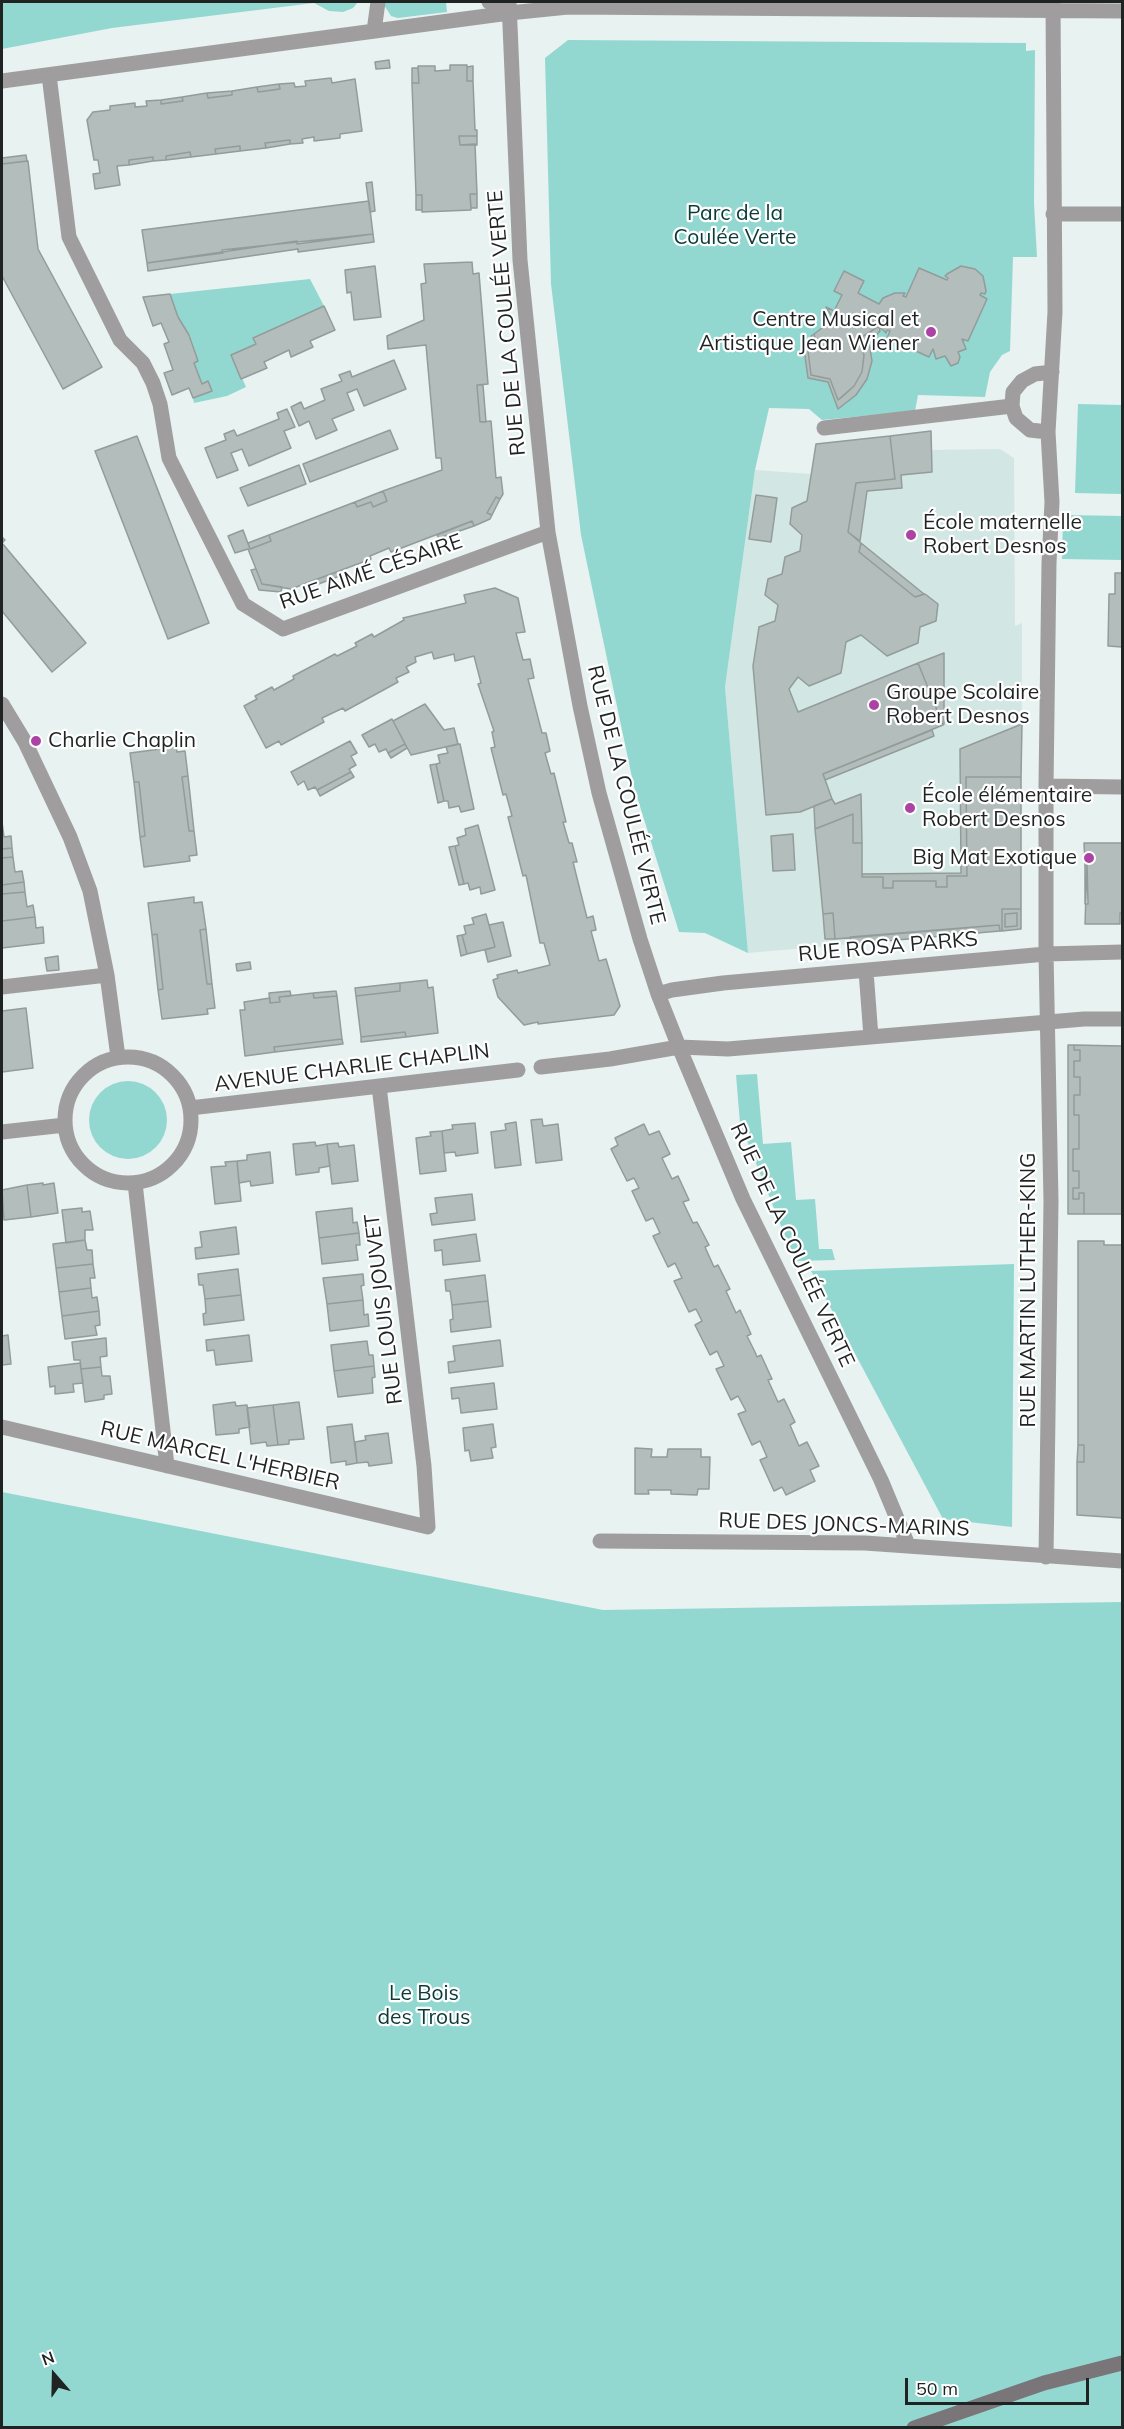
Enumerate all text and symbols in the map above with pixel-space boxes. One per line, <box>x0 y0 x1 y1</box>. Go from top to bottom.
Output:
street label: RUE DE LA COULÉE VERTE <box>483 189 531 457</box>
park label: Parc de la Coulée Verte <box>674 201 796 251</box>
place label: Centre Musical et Artistique Jean Wiener <box>699 307 919 357</box>
marker: Centre Musical et Artistique Jean Wiener <box>924 325 938 339</box>
place label: École maternelle Robert Desnos <box>923 510 1082 560</box>
marker: École maternelle Robert Desnos <box>904 528 918 542</box>
street label: RUE AIMÉ CÉSAIRE <box>276 529 466 615</box>
street label: RUE DE LA COULÉE VERTE <box>582 663 670 927</box>
place label: Groupe Scolaire Robert Desnos <box>886 680 1039 730</box>
marker: Groupe Scolaire Robert Desnos <box>867 698 881 712</box>
place label: Charlie Chaplin <box>48 728 196 754</box>
marker: Charlie Chaplin <box>29 734 43 748</box>
place label: École élémentaire Robert Desnos <box>922 783 1092 833</box>
marker: École élémentaire Robert Desnos <box>903 801 917 815</box>
place label: Big Mat Exotique <box>912 845 1077 871</box>
marker: Big Mat Exotique <box>1082 851 1096 865</box>
street label: RUE ROSA PARKS <box>797 927 979 967</box>
street label: AVENUE CHARLIE CHAPLIN <box>213 1039 491 1097</box>
street label: RUE DE LA COULÉE VERTE <box>724 1119 860 1371</box>
street label: RUE MARTIN LUTHER-KING <box>1016 1153 1042 1427</box>
street label: RUE LOUIS JOUVET <box>360 1212 408 1406</box>
street label: RUE MARCEL L'HERBIER <box>98 1416 342 1496</box>
street label: RUE DES JONCS-MARINS <box>718 1508 970 1542</box>
park label: Le Bois des Trous <box>377 1981 471 2031</box>
north arrow <box>24 2345 84 2405</box>
text: N <box>39 2347 57 2370</box>
scale bar <box>908 2366 1092 2404</box>
text: 50 m <box>916 2377 958 2400</box>

